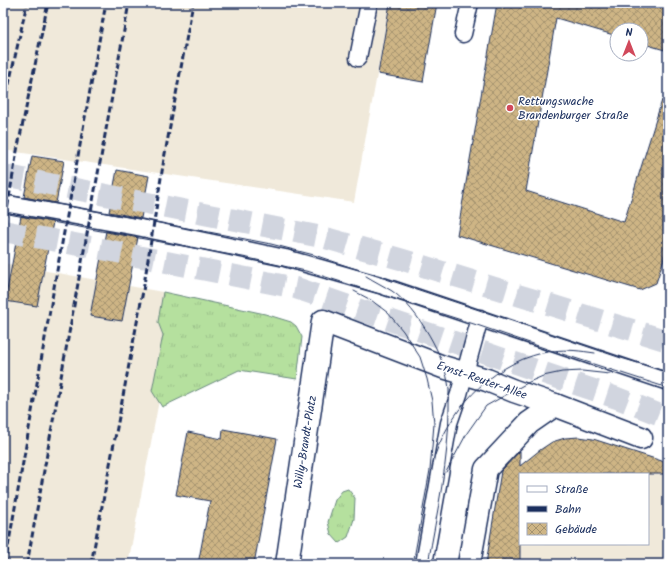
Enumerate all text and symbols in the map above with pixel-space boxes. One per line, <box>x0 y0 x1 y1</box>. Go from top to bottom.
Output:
north arrow <box>609 22 649 62</box>
text: N <box>626 24 633 42</box>
place label: Rettungswache Brandenburger Straße <box>518 92 629 125</box>
marker: Rettungswache Brandenburger Straße <box>505 103 515 113</box>
street label: Ernst-Reuter-Allee <box>434 356 530 405</box>
street label: Willy-Brandt-Platz <box>289 394 322 490</box>
legend <box>519 473 649 545</box>
text: Straße <box>555 480 589 499</box>
text: Bahn <box>555 500 581 519</box>
text: Gebäude <box>555 520 597 539</box>

